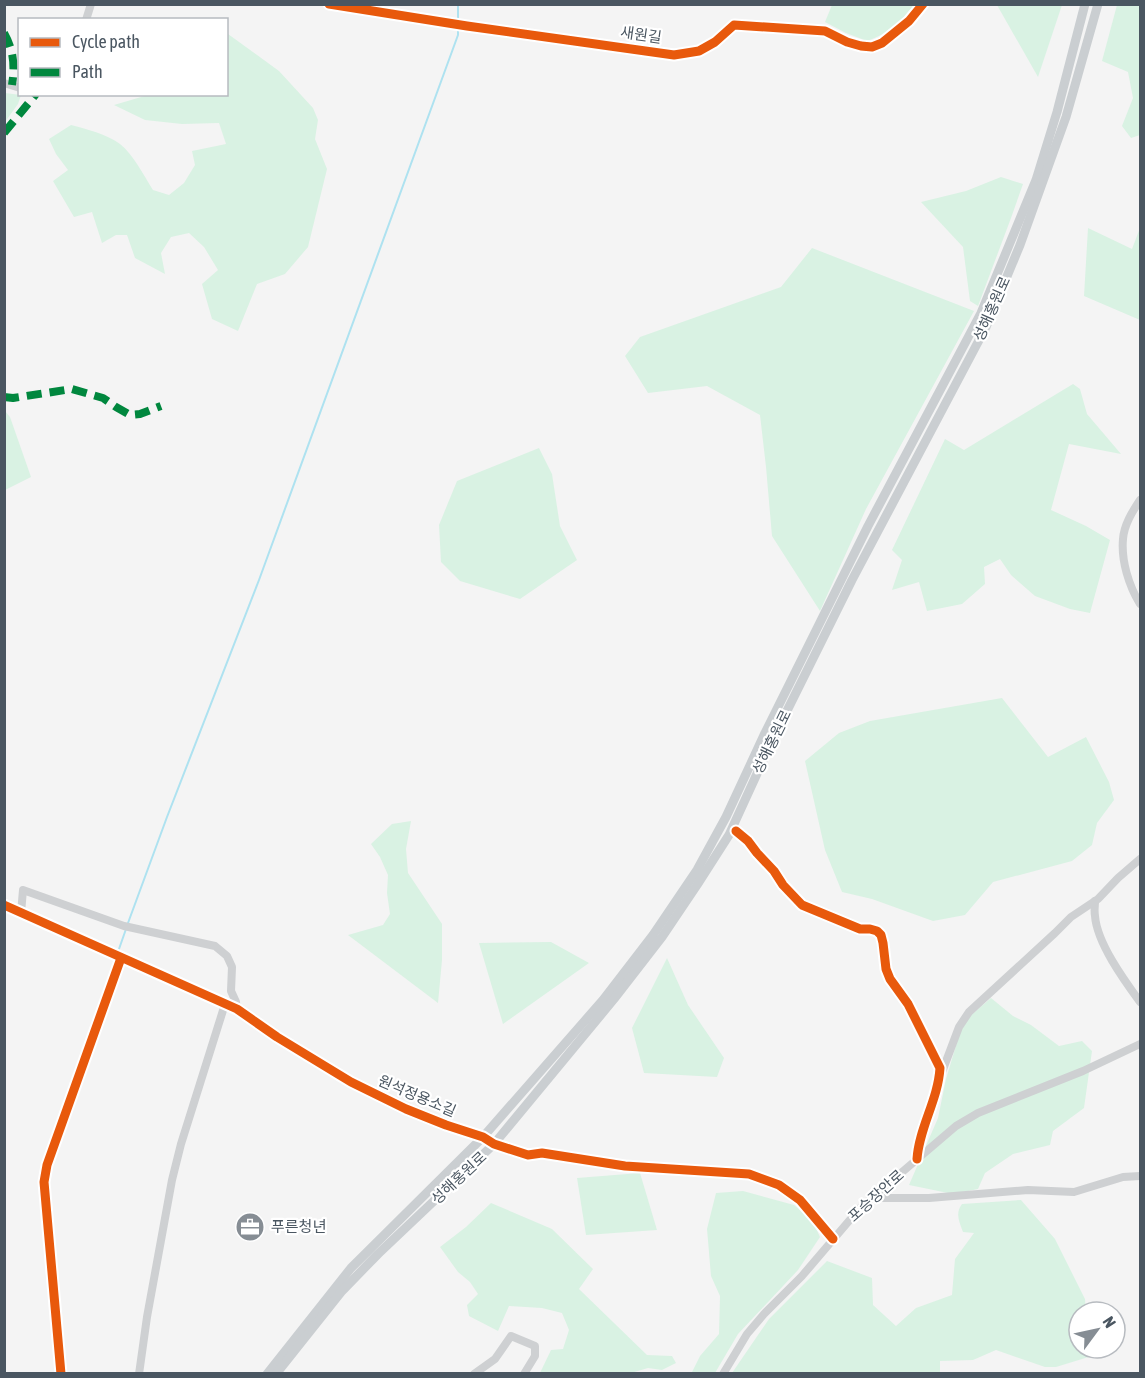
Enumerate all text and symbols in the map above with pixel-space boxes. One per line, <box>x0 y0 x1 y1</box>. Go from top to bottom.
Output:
legend <box>18 18 228 96</box>
street label: 새원길 <box>619 23 663 46</box>
text: Cycle path <box>72 31 140 52</box>
text: Path <box>72 61 103 82</box>
street label: 성해홍원로 <box>970 274 1013 344</box>
street label: 성해홍원로 <box>749 707 794 777</box>
street label: 원석정용소길 <box>376 1072 459 1120</box>
street label: 성해홍원로 <box>428 1148 490 1207</box>
street label: 포승장안로 <box>844 1166 907 1225</box>
office icon: 푸른청년 <box>234 1211 266 1243</box>
place label: 푸른청년 <box>271 1218 326 1235</box>
north arrow <box>1067 1300 1127 1360</box>
text: N <box>1099 1313 1120 1331</box>

